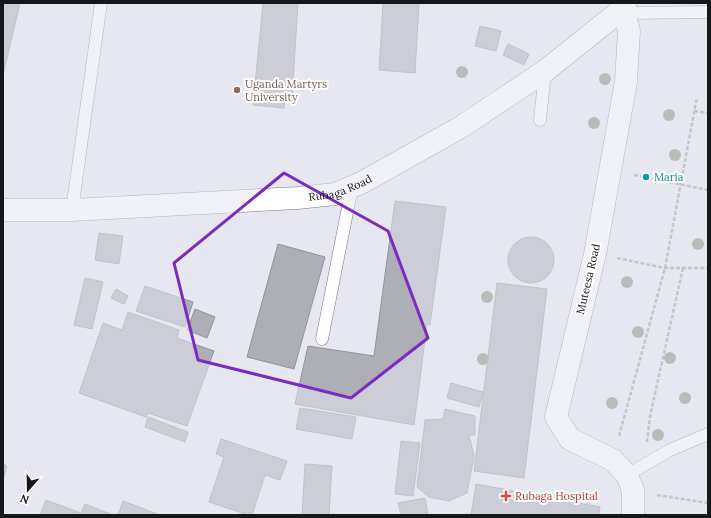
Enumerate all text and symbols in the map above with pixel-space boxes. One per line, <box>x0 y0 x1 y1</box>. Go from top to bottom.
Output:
place label: Uganda Martyrs University <box>245 77 327 104</box>
marker: Uganda Martyrs University <box>232 85 242 95</box>
place label: Maria <box>654 170 684 184</box>
street label: Rubaga Road <box>308 171 375 204</box>
marker: Maria <box>641 172 651 182</box>
street label: Muteesa Road <box>573 242 603 316</box>
north arrow <box>8 470 48 510</box>
place label: Rubaga Hospital <box>515 489 598 503</box>
marker: Rubaga Hospital <box>500 490 512 502</box>
text: N <box>18 491 31 507</box>

